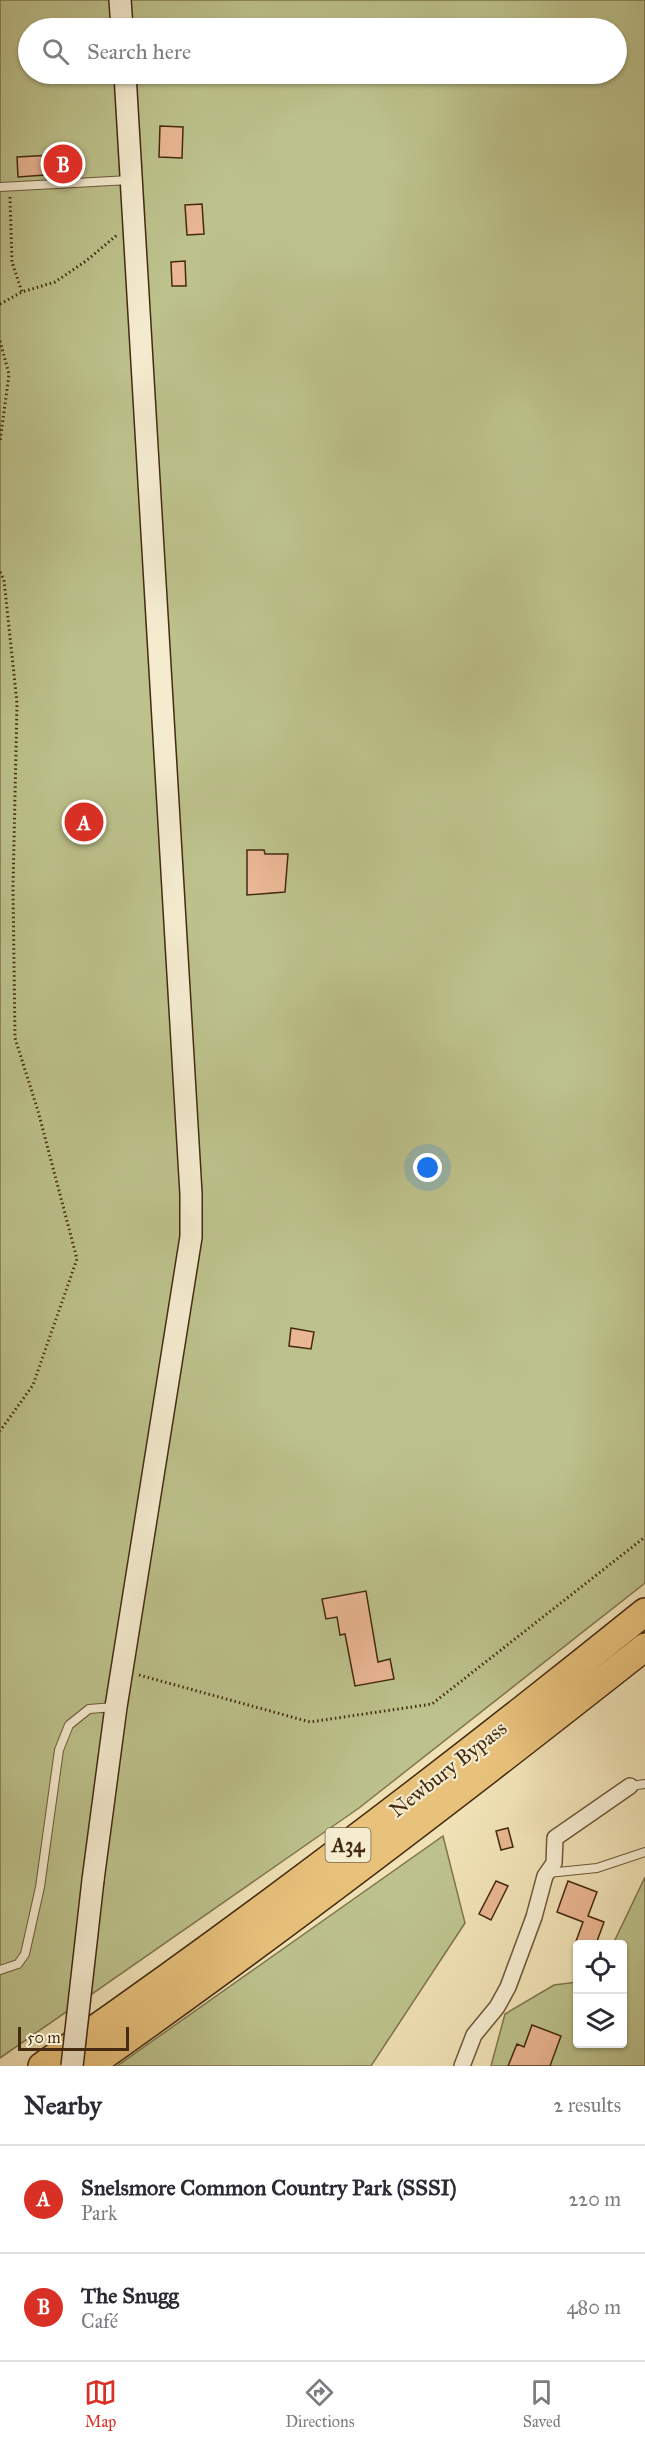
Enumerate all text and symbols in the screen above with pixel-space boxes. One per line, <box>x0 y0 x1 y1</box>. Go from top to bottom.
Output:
search box <box>18 18 627 84</box>
icon: search <box>39 35 72 68</box>
text: Search here <box>87 38 191 65</box>
pin: B <box>44 142 82 186</box>
pin: A <box>64 800 104 844</box>
your location <box>413 1153 442 1182</box>
street label: Newbury Bypass <box>384 1715 512 1823</box>
road number: A34 <box>326 1828 370 1862</box>
map controls <box>573 1940 627 2048</box>
button: locate <box>573 1940 627 1994</box>
button: layers <box>573 1994 627 2048</box>
scale bar <box>18 2024 129 2052</box>
text: 50 m <box>27 2028 61 2047</box>
text: Nearby <box>24 2089 102 2121</box>
text: 2 results <box>553 2093 621 2117</box>
text: Snelsmore Common Country Park (SSSI) <box>81 2174 456 2201</box>
text: A <box>37 2187 50 2211</box>
text: 220 m <box>569 2187 621 2211</box>
text: Park <box>81 2201 117 2225</box>
text: The Snugg <box>81 2282 179 2309</box>
text: B <box>37 2295 50 2319</box>
text: 480 m <box>566 2295 621 2319</box>
text: Café <box>81 2309 118 2333</box>
tab: Map <box>84 2376 117 2431</box>
tab: Directions <box>285 2376 354 2431</box>
tab: Saved <box>523 2376 561 2431</box>

